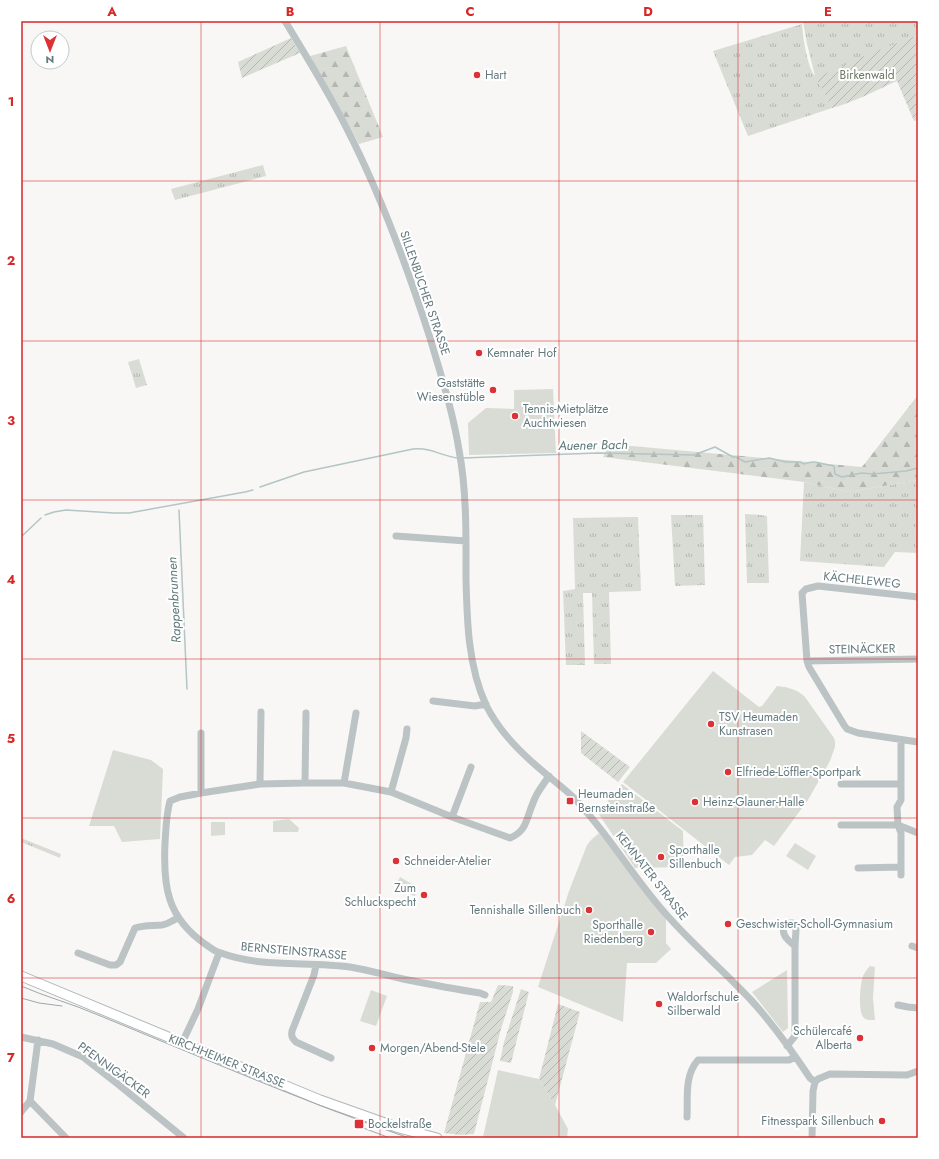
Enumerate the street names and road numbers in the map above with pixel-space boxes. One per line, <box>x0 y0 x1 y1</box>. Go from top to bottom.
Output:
street label: SILLENBUCHER STRASSE <box>395 228 455 358</box>
street label: KÄCHELEWEG <box>823 567 901 593</box>
street label: STEINÄCKER <box>828 639 896 659</box>
street label: KEMNATER STRASSE <box>611 828 693 924</box>
street label: BERNSTEINSTRASSE <box>240 937 348 965</box>
street label: KIRCHHEIMER STRASSE <box>166 1029 288 1093</box>
street label: PFENNIGÄCKER <box>74 1038 154 1103</box>

